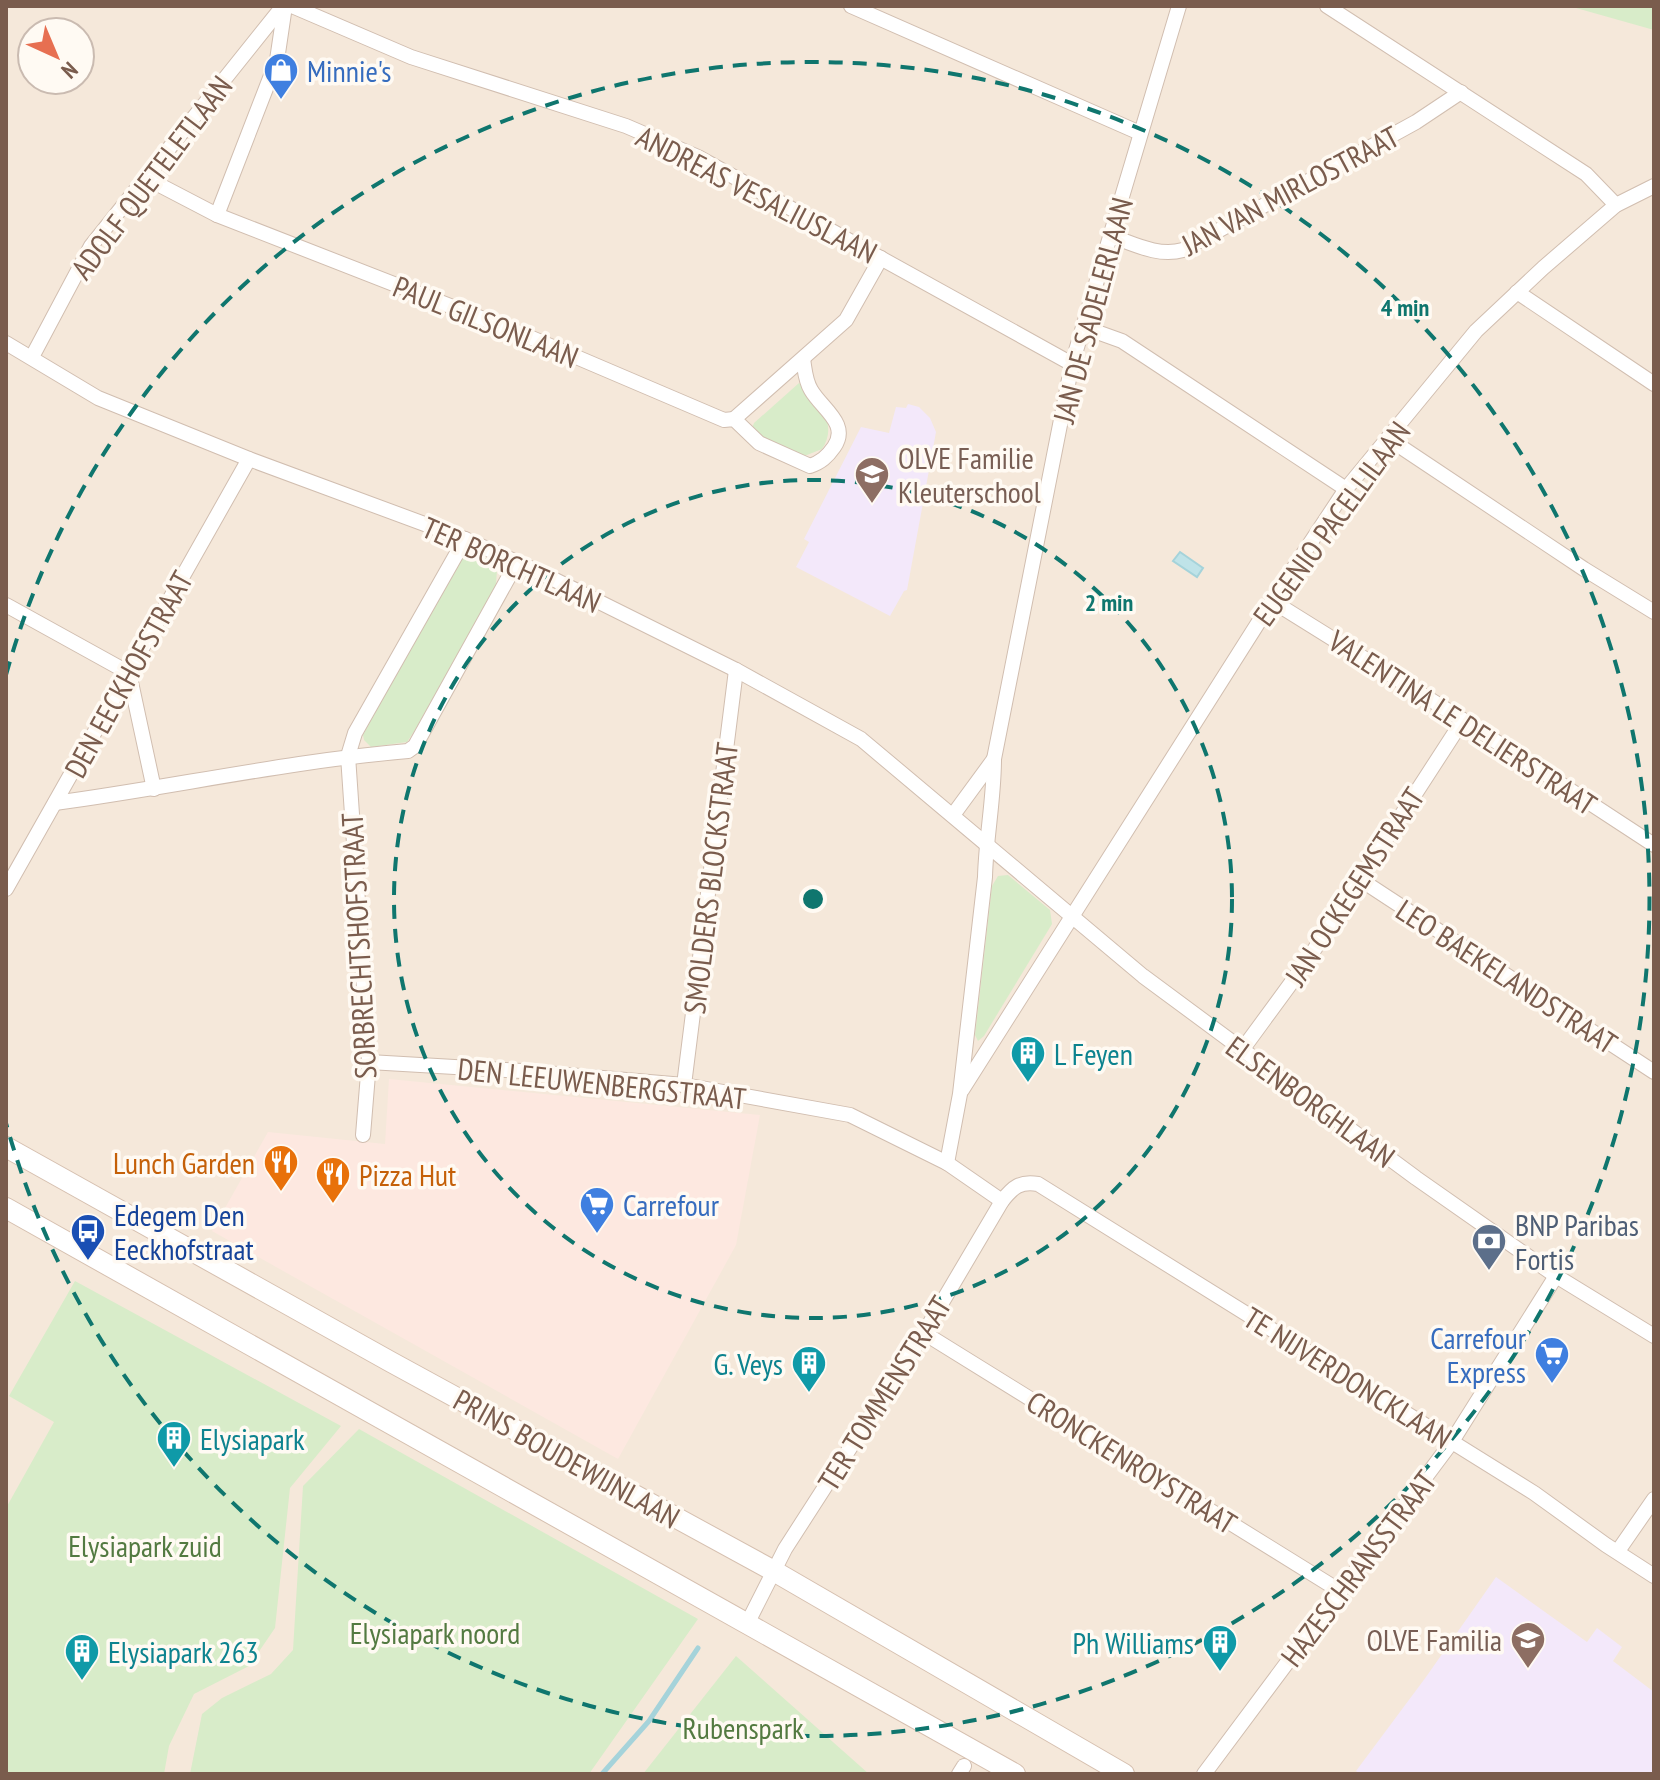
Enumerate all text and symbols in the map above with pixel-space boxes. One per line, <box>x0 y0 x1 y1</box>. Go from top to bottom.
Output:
north arrow <box>16 16 96 96</box>
shop icon: Minnie's <box>262 51 300 101</box>
place label: Minnie's <box>307 51 391 90</box>
street label: ADOLF QUETELETLAAN <box>63 68 239 286</box>
street label: JAN VAN MIRLOSTRAAT <box>1174 116 1405 264</box>
street label: ANDREAS VESALIUSLAAN <box>630 117 884 271</box>
street label: JAN DE SADELERLAAN <box>1043 193 1141 428</box>
street label: PAUL GILSONLAAN <box>388 266 584 376</box>
text: 4 min <box>1381 292 1429 323</box>
street label: EUGENIO PACELLILAAN <box>1244 413 1418 633</box>
place label: OLVE Familie Kleuterschool <box>898 438 1041 511</box>
school or university icon: OLVE Familie Kleuterschool <box>853 455 891 505</box>
street label: TER BORCHTLAAN <box>417 507 607 621</box>
street label: DEN EECKHOFSTRAAT <box>55 564 201 784</box>
text: 2 min <box>1085 587 1133 618</box>
street label: VALENTINA LE DELIERSTRAAT <box>1321 620 1604 823</box>
street label: SMOLDERS BLOCKSTRAAT <box>674 740 746 1016</box>
street label: JAN OCKEGEMSTRAAT <box>1275 780 1433 993</box>
street label: SORBRECHTSHOFSTRAAT <box>332 812 384 1080</box>
centre of rings <box>799 885 827 913</box>
street label: LEO BAEKELANDSTRAAT <box>1389 890 1625 1062</box>
street label: ELSENBORGHLAAN <box>1219 1027 1403 1175</box>
building icon: L Feyen <box>1009 1034 1047 1084</box>
place label: L Feyen <box>1054 1034 1133 1073</box>
street label: DEN LEEUWENBERGSTRAAT <box>456 1048 748 1118</box>
place label: Lunch Garden <box>113 1143 255 1182</box>
restaurant icon: Lunch Garden <box>262 1143 300 1193</box>
restaurant icon: Pizza Hut <box>314 1155 352 1205</box>
place label: Pizza Hut <box>359 1155 457 1194</box>
supermarket icon: Carrefour <box>578 1185 616 1235</box>
place label: Carrefour <box>623 1185 720 1224</box>
place label: Edegem Den Eeckhofstraat <box>114 1195 255 1268</box>
place label: BNP Paribas Fortis <box>1515 1205 1639 1278</box>
bus stop icon: Edegem Den Eeckhofstraat <box>69 1212 107 1262</box>
bank icon: BNP Paribas Fortis <box>1470 1222 1508 1272</box>
street label: TER TOMMENSTRAAT <box>809 1288 959 1498</box>
street label: TE NIJVERDONCKLAAN <box>1237 1297 1459 1457</box>
place label: Carrefour Express <box>1430 1318 1527 1391</box>
supermarket icon: Carrefour Express <box>1533 1335 1571 1385</box>
place label: G. Veys <box>714 1344 783 1383</box>
building icon: G. Veys <box>790 1344 828 1394</box>
street label: PRINS BOUDEWIJNLAAN <box>447 1380 687 1536</box>
street label: CRONCKENROYSTRAAT <box>1020 1382 1244 1542</box>
building icon: Elysiapark <box>155 1419 193 1469</box>
place label: Elysiapark <box>200 1419 305 1458</box>
street label: HAZESCHRANSSTRAAT <box>1272 1462 1444 1674</box>
park label: Elysiapark zuid <box>68 1526 222 1565</box>
park label: Elysiapark noord <box>350 1613 520 1652</box>
place label: OLVE Familia <box>1367 1620 1502 1659</box>
school or university icon: OLVE Familia <box>1509 1620 1547 1670</box>
place label: Ph Williams <box>1073 1623 1194 1662</box>
building icon: Ph Williams <box>1201 1623 1239 1673</box>
building icon: Elysiapark 263 <box>63 1632 101 1682</box>
place label: Elysiapark 263 <box>108 1632 259 1671</box>
park label: Rubenspark <box>682 1708 804 1747</box>

